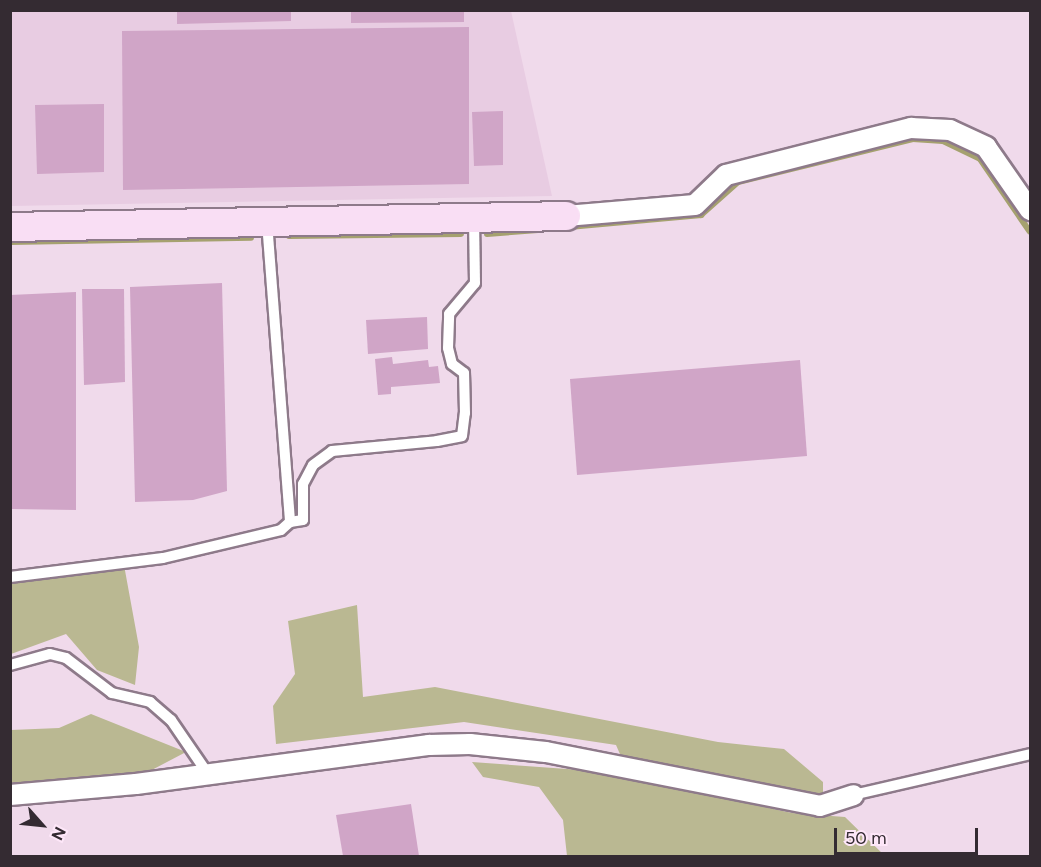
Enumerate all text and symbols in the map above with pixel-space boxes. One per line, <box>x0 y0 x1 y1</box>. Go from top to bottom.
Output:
north arrow <box>12 795 72 855</box>
scale bar <box>837 816 981 854</box>
text: N <box>47 824 70 843</box>
text: 50 m <box>845 827 887 849</box>

